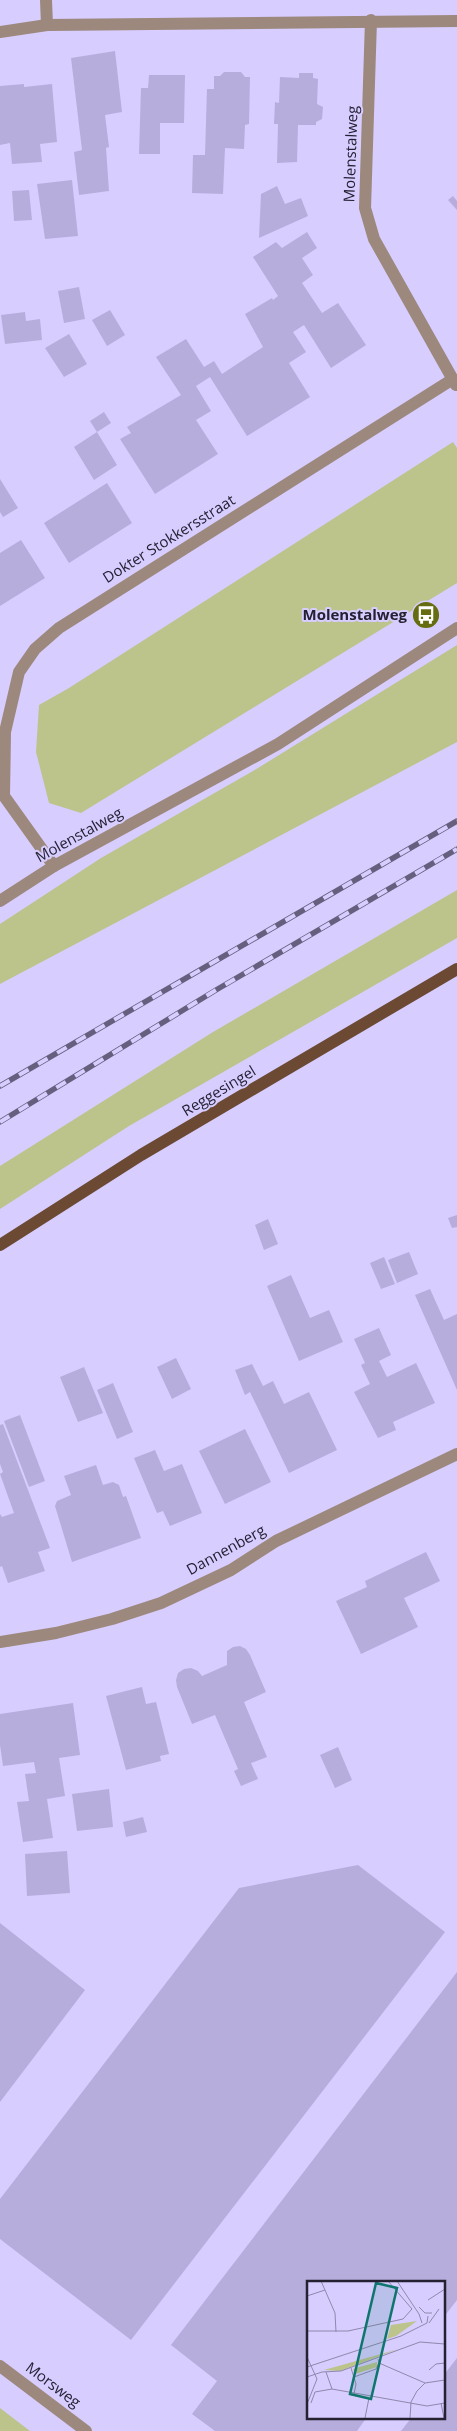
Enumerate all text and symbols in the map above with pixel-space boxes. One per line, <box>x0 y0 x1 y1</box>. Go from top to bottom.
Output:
street label: Molenstalweg <box>338 105 362 203</box>
street label: Dokter Stokkersstraat <box>99 489 238 587</box>
bus stop icon: Molenstalweg <box>411 600 441 630</box>
place label: Molenstalweg <box>302 604 408 624</box>
street label: Molenstalweg <box>31 802 126 866</box>
street label: Reggesingel <box>178 1060 259 1120</box>
street label: Dannenberg <box>183 1519 268 1579</box>
inset map <box>307 2281 444 2418</box>
street label: Morsweg <box>22 2357 85 2411</box>

